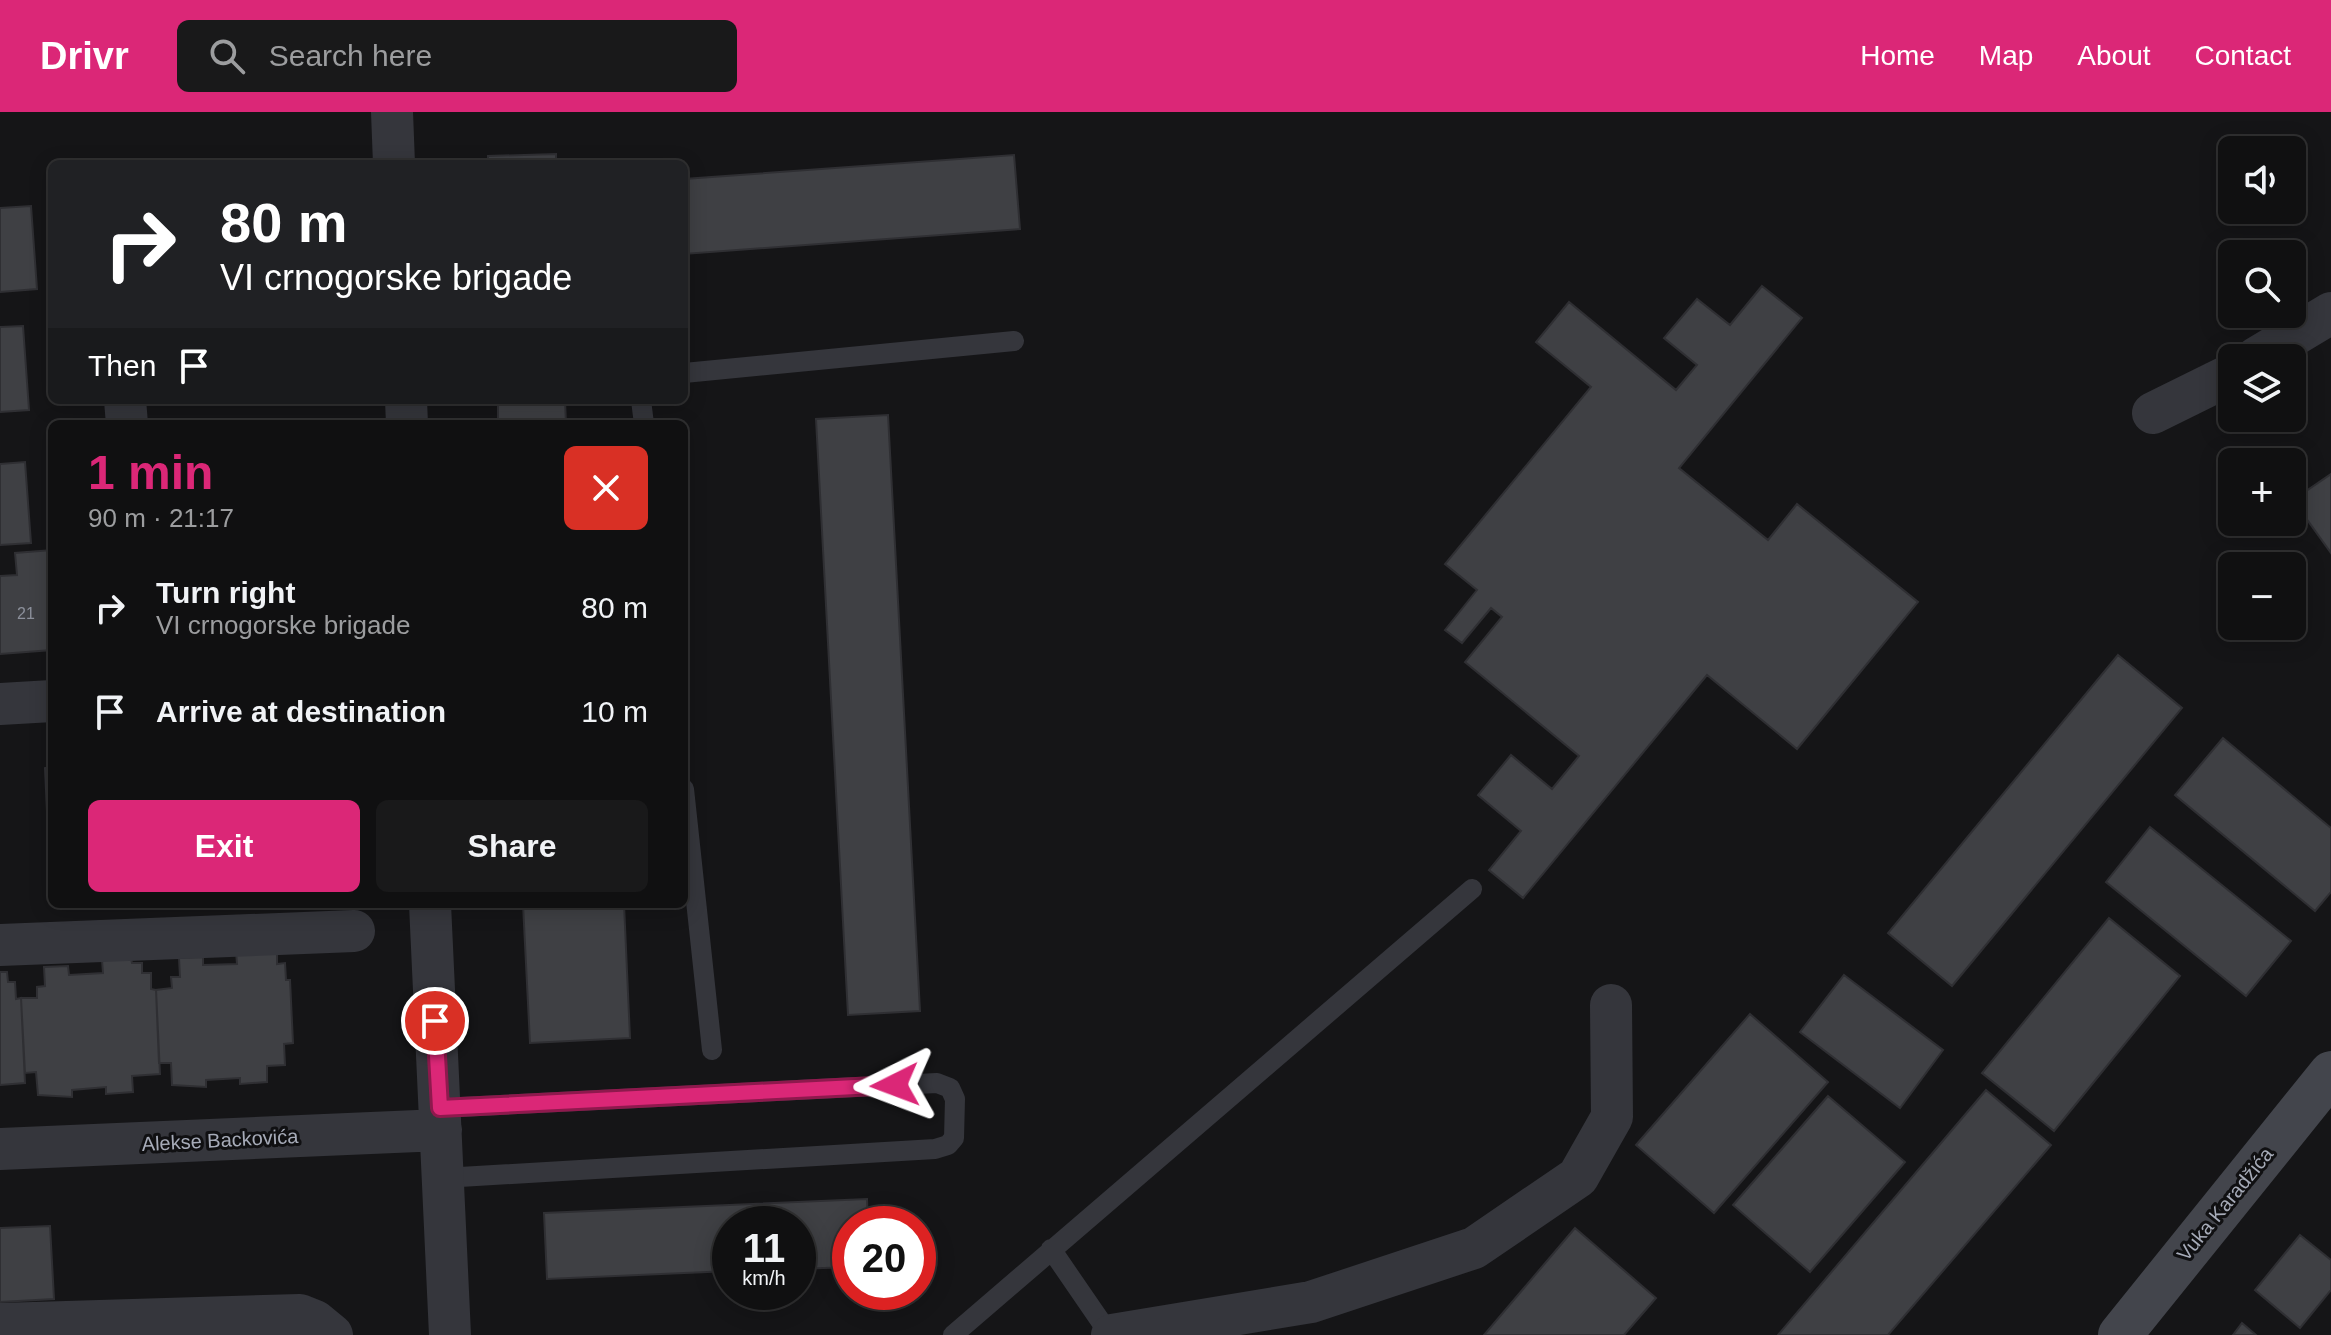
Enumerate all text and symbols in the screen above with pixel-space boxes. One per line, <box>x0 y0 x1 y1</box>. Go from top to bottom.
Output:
search box <box>177 20 737 92</box>
icon: search <box>205 34 249 78</box>
text: Drivr <box>40 35 129 77</box>
text: Search here <box>269 39 432 72</box>
text: Home <box>1860 40 1935 71</box>
text: Map <box>1979 40 2033 71</box>
text: About <box>2077 40 2151 71</box>
text: Contact <box>2195 40 2291 71</box>
map controls <box>2218 136 2306 640</box>
button: sound <box>2218 136 2306 224</box>
text: 80 m <box>220 191 348 254</box>
icon: right <box>88 192 192 296</box>
button: search <box>2218 240 2306 328</box>
text: VI crnogorske brigade <box>220 257 572 298</box>
icon: arrive <box>172 344 216 388</box>
button: layers <box>2218 344 2306 432</box>
text: Then <box>88 349 156 382</box>
text: 1 min <box>88 446 213 499</box>
button: close <box>564 446 648 530</box>
button: + <box>2218 448 2306 536</box>
text: 90 m · 21:17 <box>88 503 234 533</box>
button: − <box>2218 552 2306 640</box>
text: Turn right <box>156 576 295 609</box>
icon: right <box>88 586 132 630</box>
text: 80 m <box>581 591 648 624</box>
house number: 21 <box>17 605 35 622</box>
text: VI crnogorske brigade <box>156 610 410 640</box>
icon: arrive <box>88 690 132 734</box>
text: Arrive at destination <box>156 695 446 728</box>
text: 10 m <box>581 695 648 728</box>
button: Exit <box>88 800 360 892</box>
button: Share <box>376 800 648 892</box>
pin <box>401 987 469 1055</box>
icon: arrive <box>413 999 457 1043</box>
position arrow <box>853 1043 937 1127</box>
street label: Alekse Backovića <box>141 1125 300 1155</box>
street label: Vuka Karadžića <box>2173 1142 2278 1265</box>
speed limit sign: 20 <box>832 1206 936 1310</box>
text: 11 <box>743 1226 785 1270</box>
text: km/h <box>742 1267 786 1289</box>

